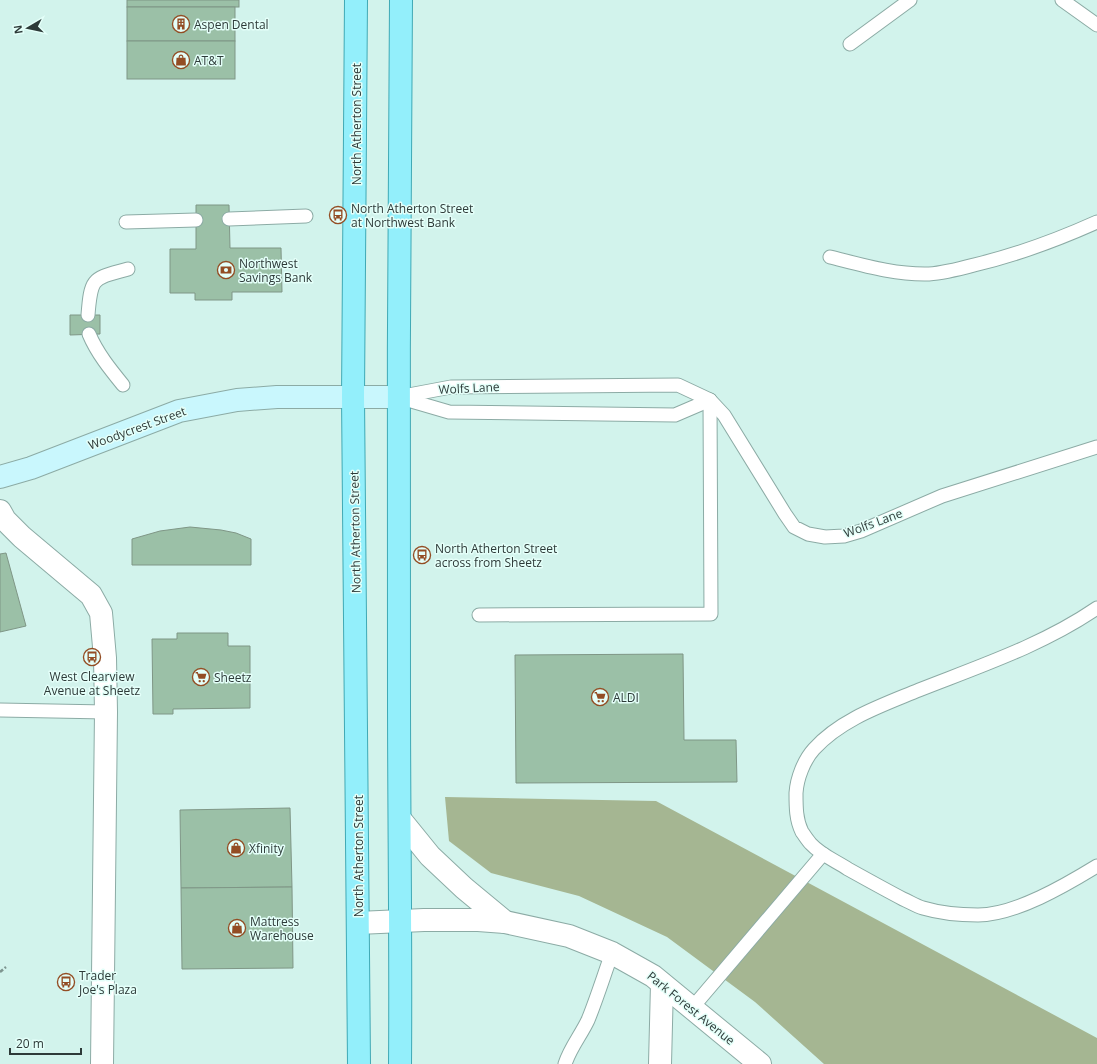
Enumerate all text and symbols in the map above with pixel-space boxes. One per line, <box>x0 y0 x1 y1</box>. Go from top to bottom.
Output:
north arrow <box>8 8 48 48</box>
building icon: Aspen Dental <box>171 14 191 34</box>
place label: Aspen Dental <box>194 16 269 33</box>
text: N <box>10 24 26 35</box>
shop icon: AT&T <box>171 50 191 70</box>
place label: AT&T <box>194 52 224 69</box>
street label: North Atherton Street <box>348 63 365 185</box>
place label: North Atherton Street at Northwest Bank <box>351 200 473 231</box>
bus stop icon: North Atherton Street at Northwest Bank <box>328 205 348 225</box>
place label: Northwest Savings Bank <box>239 255 313 286</box>
bank icon: Northwest Savings Bank <box>216 260 236 280</box>
street label: Wolfs Lane <box>438 378 500 398</box>
street label: Woodycrest Street <box>86 402 188 454</box>
street label: North Atherton Street <box>345 471 365 593</box>
street label: Wolfs Lane <box>841 504 905 541</box>
place label: North Atherton Street across from Sheetz <box>435 540 557 571</box>
bus stop icon: North Atherton Street across from Sheetz <box>412 545 432 565</box>
bus stop icon: West Clearview Avenue at Sheetz <box>82 647 102 667</box>
supermarket icon: Sheetz <box>191 667 211 687</box>
place label: West Clearview Avenue at Sheetz <box>44 668 141 699</box>
place label: Sheetz <box>214 669 252 686</box>
supermarket icon: ALDI <box>590 687 610 707</box>
place label: ALDI <box>613 689 639 706</box>
street label: North Atherton Street <box>350 795 367 917</box>
shop icon: Xfinity <box>226 838 246 858</box>
place label: Xfinity <box>249 840 285 857</box>
place label: Mattress Warehouse <box>250 913 314 944</box>
shop icon: Mattress Warehouse <box>227 918 247 938</box>
place label: Trader Joe's Plaza <box>78 967 137 998</box>
street label: Park Forest Avenue <box>644 967 739 1049</box>
bus stop icon: Trader Joe's Plaza <box>56 972 76 992</box>
scale bar <box>10 1030 81 1056</box>
text: 20 m <box>16 1035 44 1052</box>

